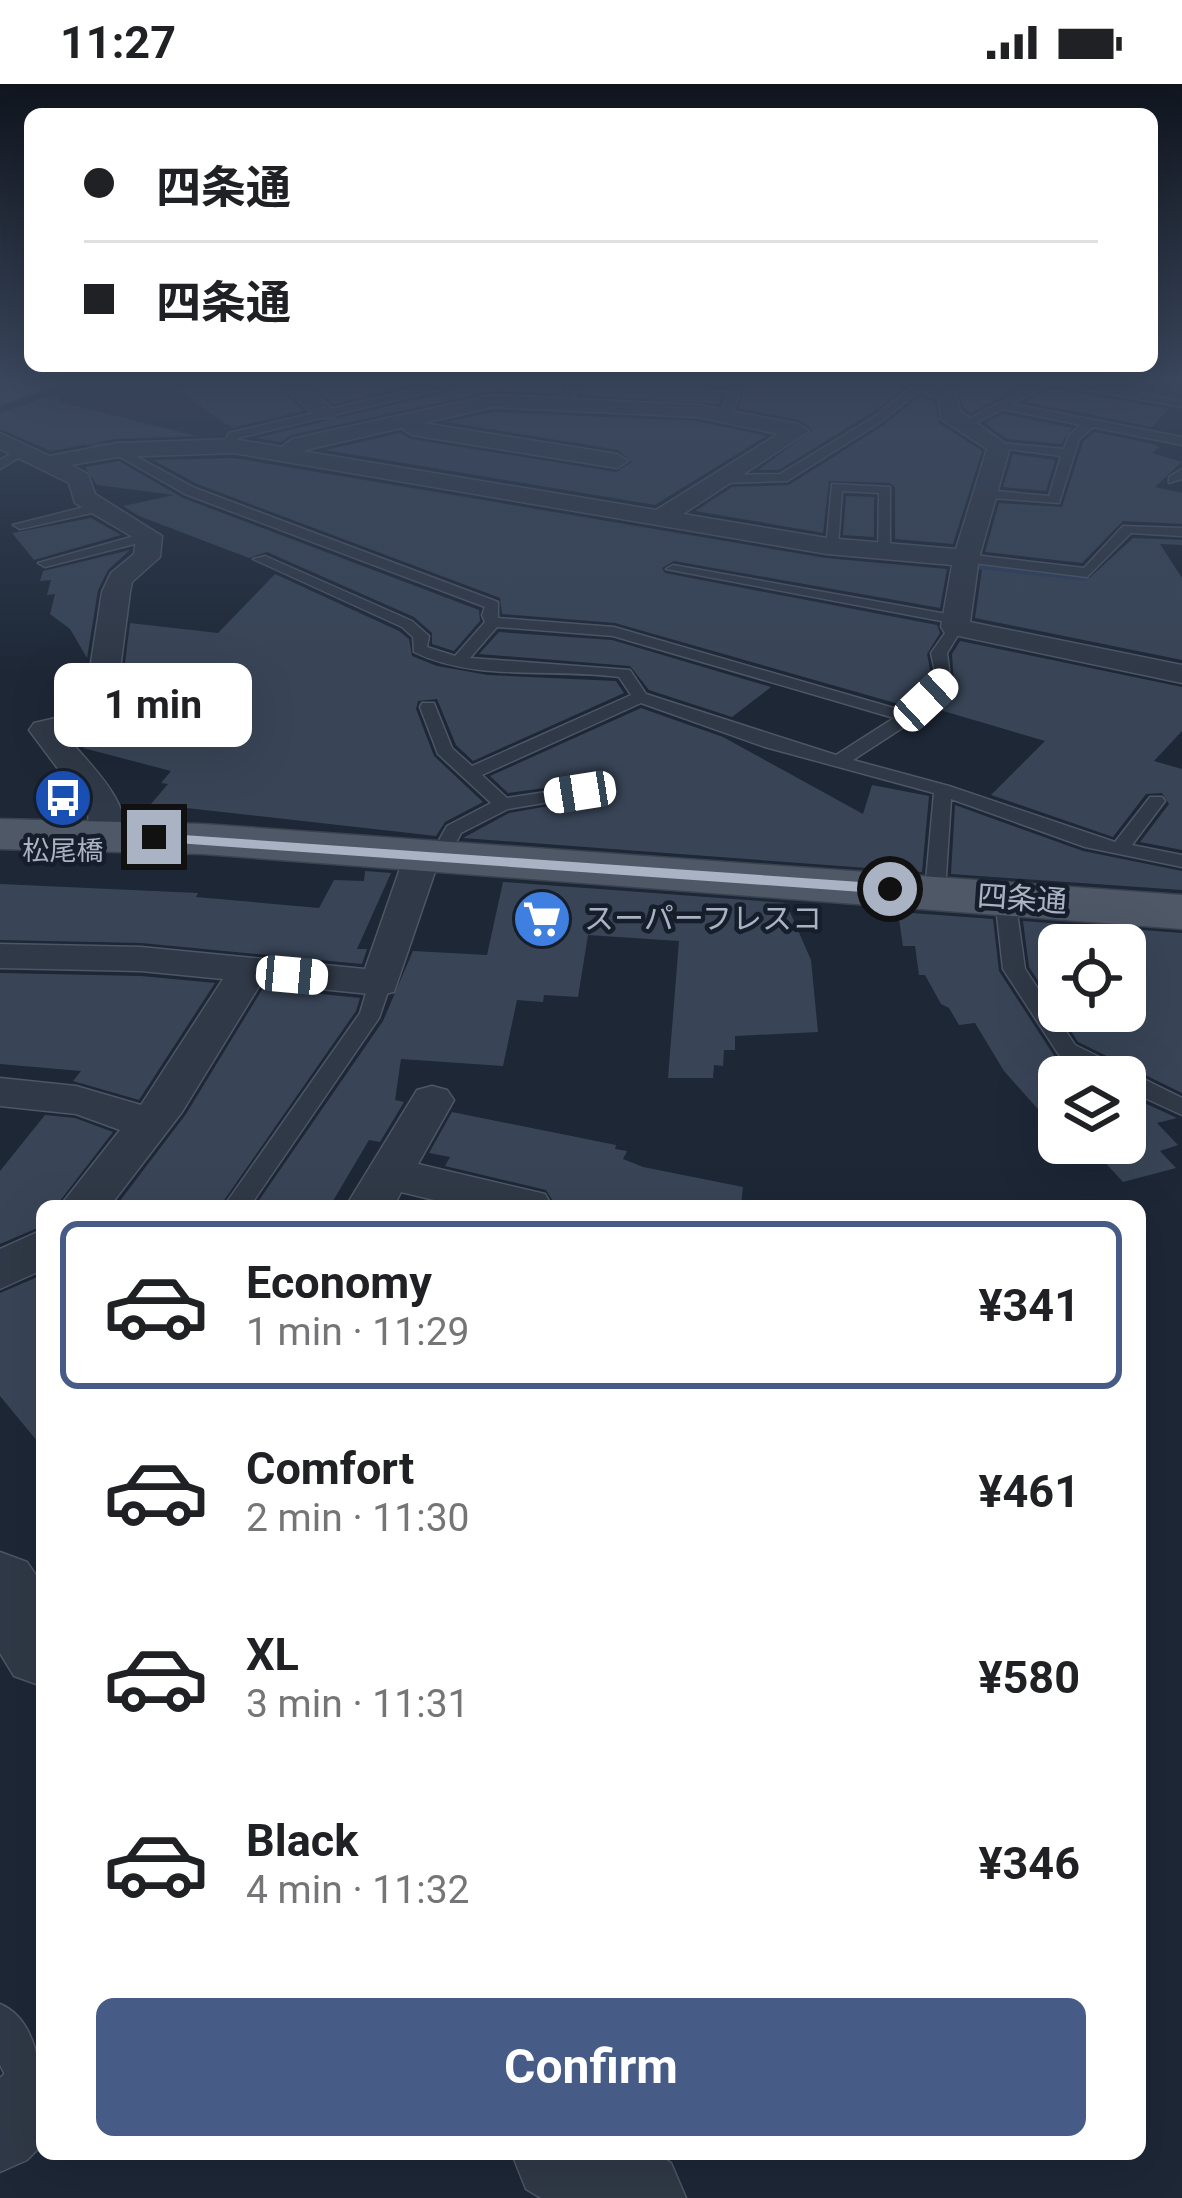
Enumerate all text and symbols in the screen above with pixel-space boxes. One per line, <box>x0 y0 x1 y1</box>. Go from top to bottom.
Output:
text: 11:27 <box>60 16 176 69</box>
text: 四条通 <box>156 161 291 214</box>
text: 四条通 <box>156 276 291 329</box>
car <box>887 662 965 738</box>
callout: 1 min <box>55 663 253 747</box>
text: 1 min <box>104 682 202 728</box>
bus stop icon: 松尾橋 <box>32 767 94 829</box>
car <box>542 769 618 815</box>
route end <box>127 810 181 864</box>
place label: 松尾橋 <box>23 835 104 867</box>
route start <box>863 862 917 916</box>
street label: 四条通 <box>976 878 1068 919</box>
supermarket icon: スーパーフレスコ <box>511 888 573 950</box>
place label: スーパーフレスコ <box>584 901 822 936</box>
map controls <box>1038 924 1146 1164</box>
button: locate <box>1038 924 1146 1032</box>
car <box>255 954 329 996</box>
button: layers <box>1038 1056 1146 1164</box>
icon: car <box>102 1251 210 1359</box>
text: Economy <box>246 1256 432 1309</box>
text: ¥341 <box>978 1279 1080 1332</box>
text: 1 min · 11:29 <box>246 1309 469 1355</box>
icon: car <box>102 1437 210 1545</box>
text: Comfort <box>246 1442 414 1495</box>
text: ¥461 <box>978 1465 1080 1518</box>
text: 2 min · 11:30 <box>246 1495 469 1541</box>
icon: car <box>102 1623 210 1731</box>
text: XL <box>246 1628 299 1681</box>
text: ¥580 <box>978 1651 1080 1704</box>
text: 3 min · 11:31 <box>246 1681 469 1727</box>
icon: car <box>102 1809 210 1917</box>
text: Black <box>246 1814 358 1867</box>
text: ¥346 <box>978 1837 1080 1890</box>
text: 4 min · 11:32 <box>246 1867 469 1913</box>
button: Confirm <box>96 1998 1086 2136</box>

